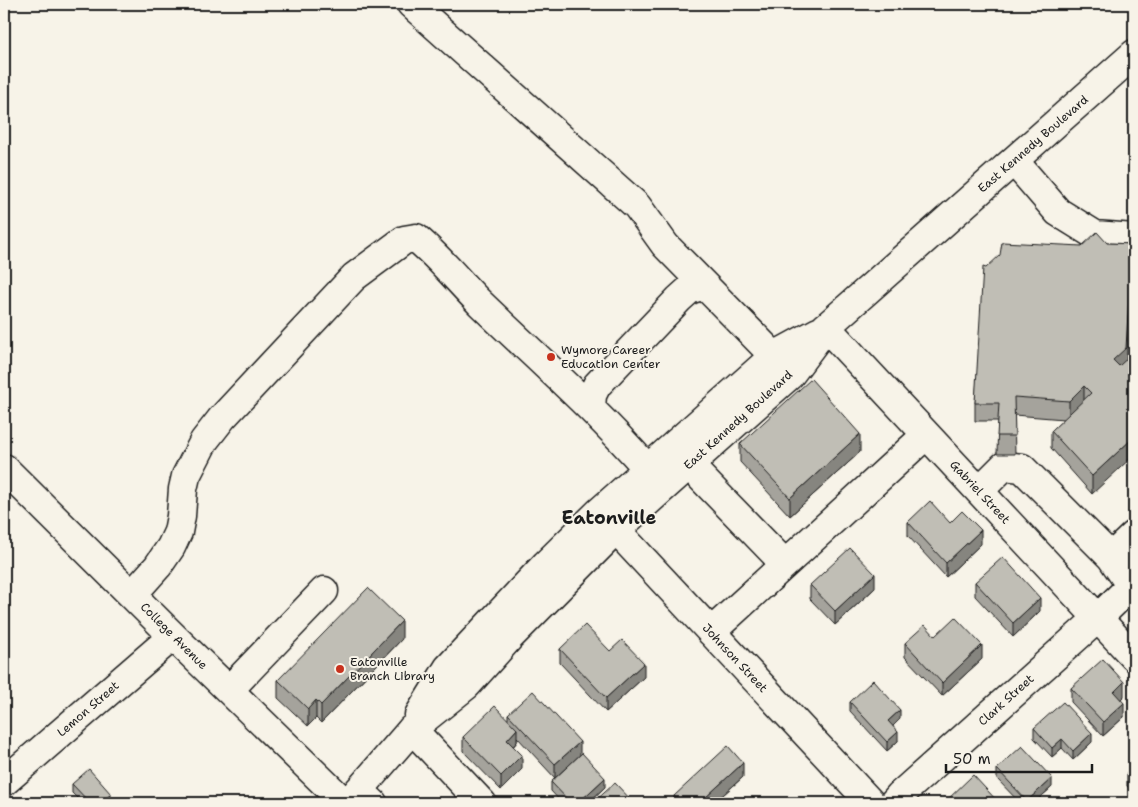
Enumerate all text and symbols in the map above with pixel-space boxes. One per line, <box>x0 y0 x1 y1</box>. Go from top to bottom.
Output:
street label: East Kennedy Boulevard <box>974 91 1092 196</box>
place label: Wymore Career Education Center <box>561 342 661 372</box>
marker: Wymore Career Education Center <box>545 351 557 363</box>
street label: East Kennedy Boulevard <box>680 367 796 473</box>
street label: Gabriel Street <box>946 457 1014 527</box>
district label: Eatonville <box>562 506 657 530</box>
street label: College Avenue <box>137 599 211 673</box>
street label: Johnson Street <box>699 620 771 696</box>
place label: Eatonville Branch Library <box>350 654 435 684</box>
marker: Eatonville Branch Library <box>334 663 346 675</box>
street label: Clark Street <box>975 671 1037 729</box>
street label: Lemon Street <box>54 678 122 740</box>
scale bar <box>946 742 1092 774</box>
text: 50 m <box>953 749 991 769</box>

